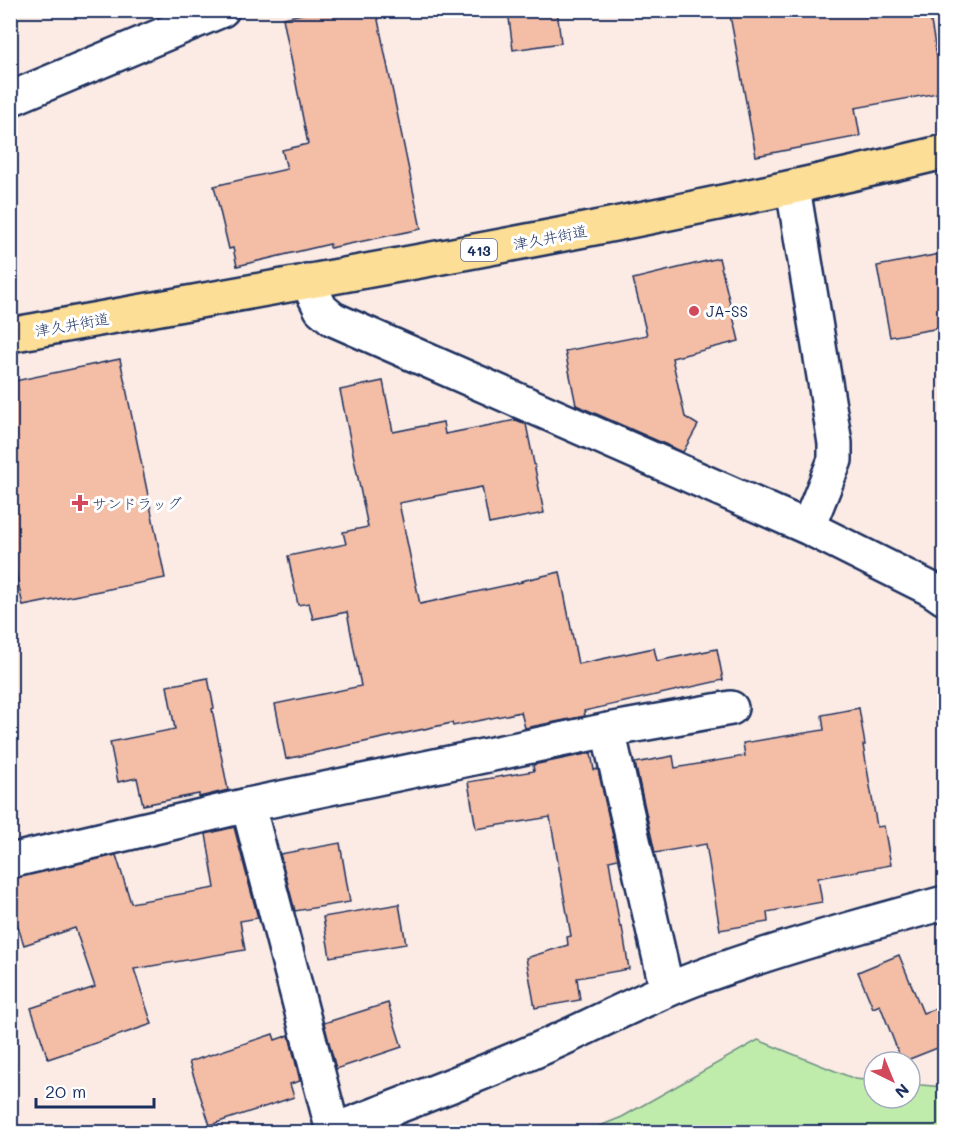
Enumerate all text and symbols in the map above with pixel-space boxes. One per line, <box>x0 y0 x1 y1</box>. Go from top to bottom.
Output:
street label: 津久井街道 <box>511 220 589 254</box>
road number: 413 <box>461 239 497 261</box>
place label: JA-SS <box>706 301 748 321</box>
marker: JA-SS <box>687 304 701 318</box>
street label: 津久井街道 <box>33 308 111 340</box>
place label: サンドラッグ <box>92 493 182 513</box>
marker: サンドラッグ <box>73 496 87 510</box>
north arrow <box>862 1050 922 1110</box>
scale bar <box>36 1071 154 1109</box>
text: 20 m <box>45 1079 86 1103</box>
text: N <box>891 1080 914 1103</box>

